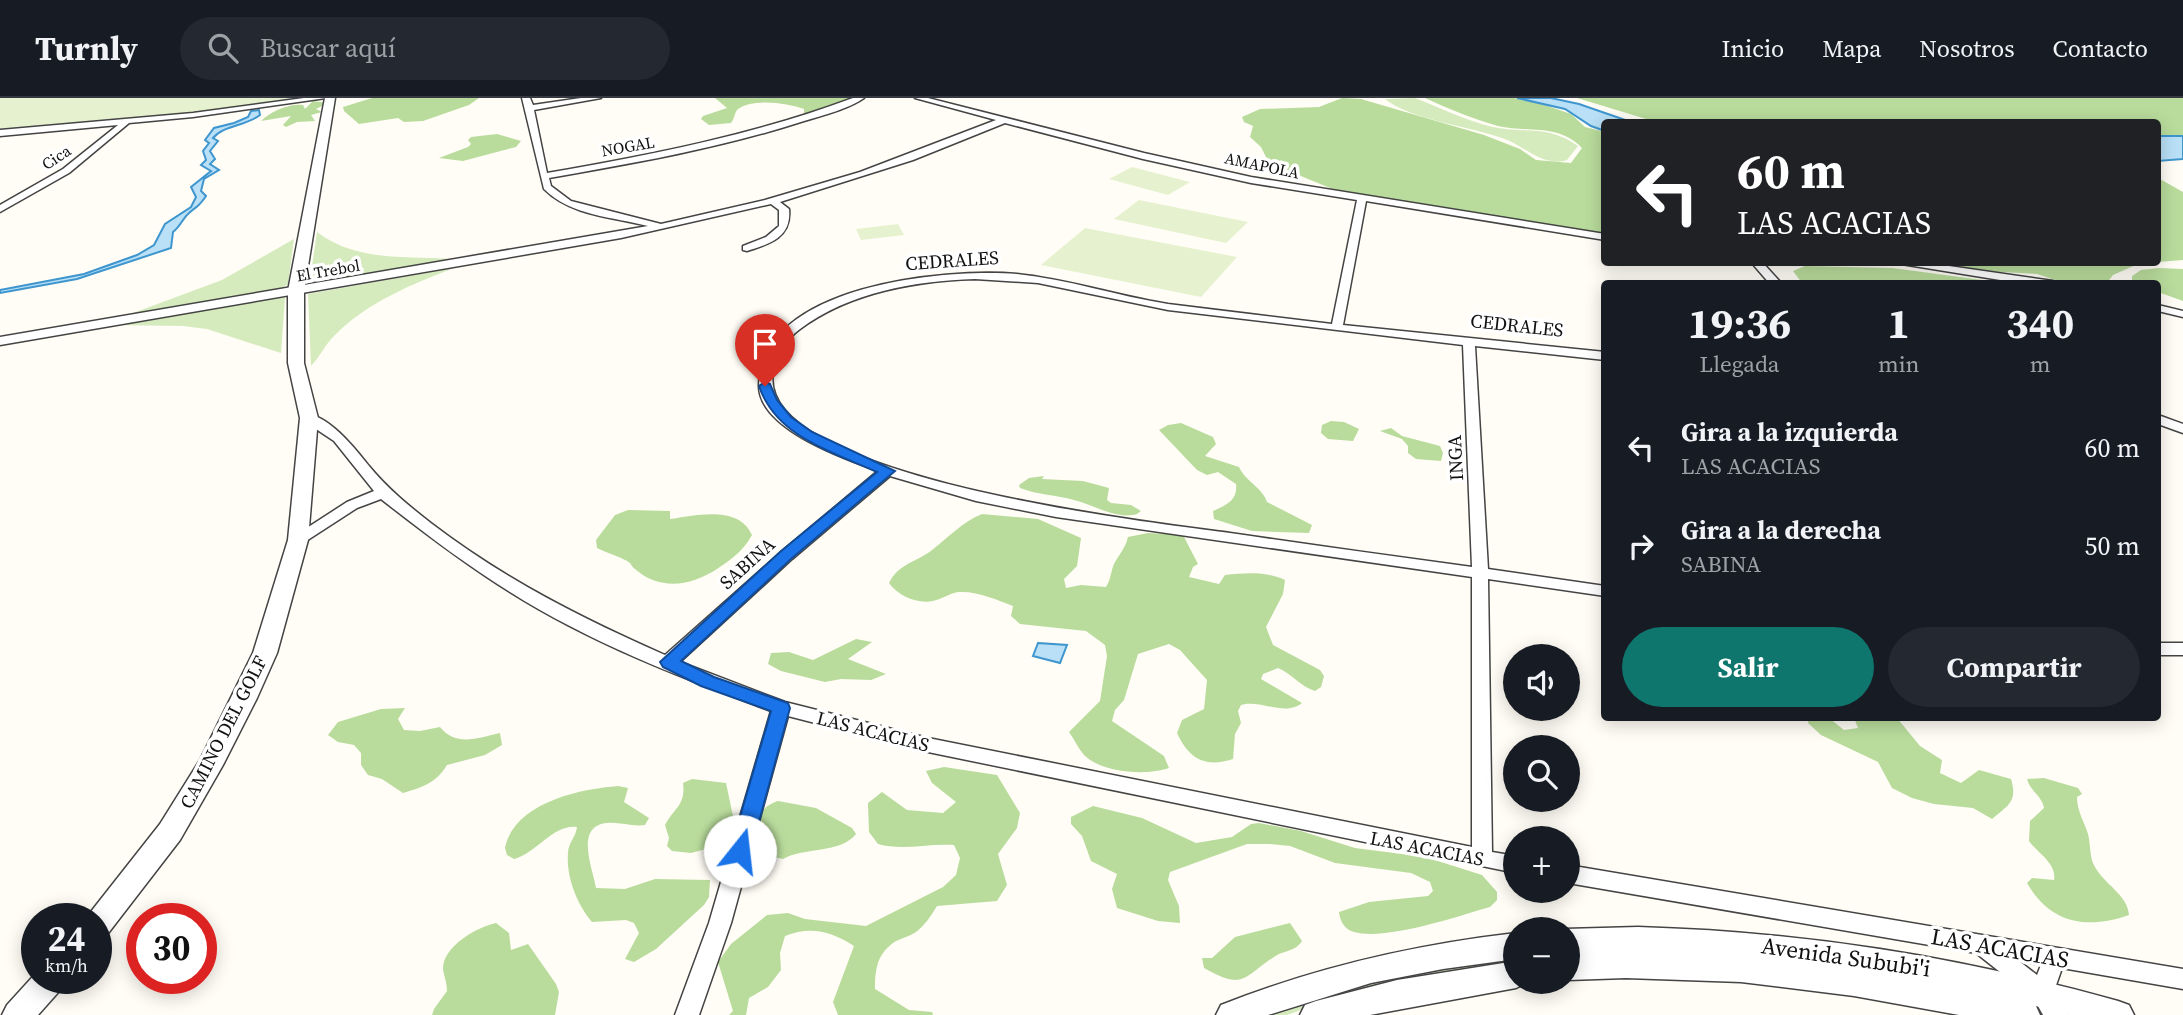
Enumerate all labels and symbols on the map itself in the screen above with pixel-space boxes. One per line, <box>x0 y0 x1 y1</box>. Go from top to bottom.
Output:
street label: NOGAL <box>600 131 656 161</box>
street label: Cica <box>37 139 76 175</box>
street label: AMAPOLA <box>1223 146 1302 184</box>
street label: CEDRALES <box>904 244 1000 276</box>
street label: El Trebol <box>294 254 362 286</box>
street label: CEDRALES <box>1469 307 1565 343</box>
pin <box>735 314 795 386</box>
street label: INGA <box>1441 434 1469 482</box>
street label: SABINA <box>714 531 781 595</box>
street label: CAMINO DEL GOLF <box>173 651 273 813</box>
street label: LAS ACACIAS <box>814 704 932 758</box>
position arrow <box>703 814 777 888</box>
street label: LAS ACACIAS <box>1368 824 1486 872</box>
speed limit sign: 30 <box>126 903 217 994</box>
street label: LAS ACACIAS <box>1929 920 2071 976</box>
street label: Avenida Sububi'i <box>1759 929 1933 985</box>

